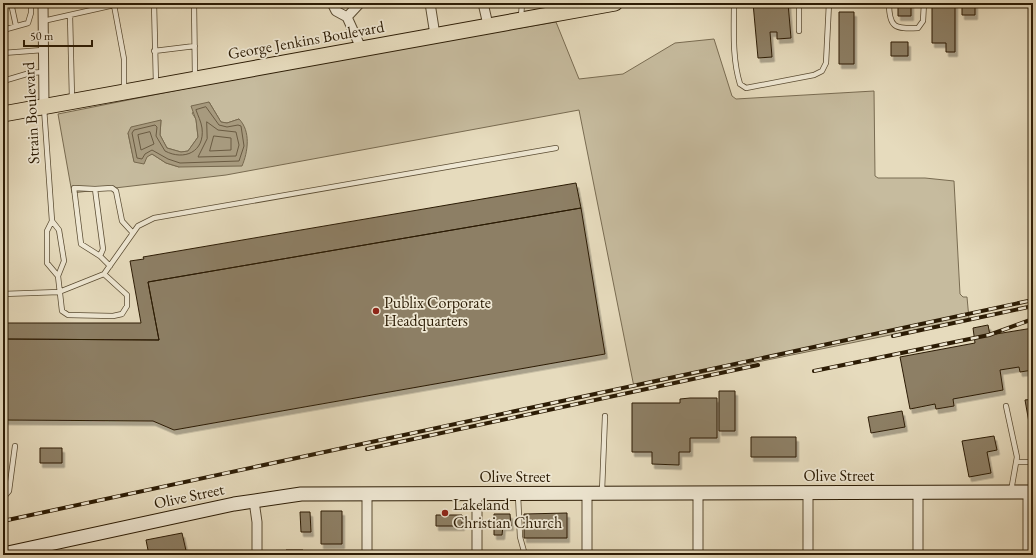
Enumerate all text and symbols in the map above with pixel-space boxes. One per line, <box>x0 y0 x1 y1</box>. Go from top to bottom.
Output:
street label: George Jenkins Boulevard <box>226 16 387 64</box>
scale bar <box>24 22 92 48</box>
text: 50 m <box>30 28 54 44</box>
street label: Strain Boulevard <box>18 61 44 165</box>
place label: Publix Corporate Headquarters <box>384 292 491 331</box>
marker: Publix Corporate Headquarters <box>371 306 381 316</box>
street label: Olive Street <box>803 465 875 486</box>
street label: Olive Street <box>479 466 551 487</box>
street label: Olive Street <box>152 478 226 514</box>
place label: Lakeland Christian Church <box>453 494 562 533</box>
marker: Lakeland Christian Church <box>440 508 450 518</box>

